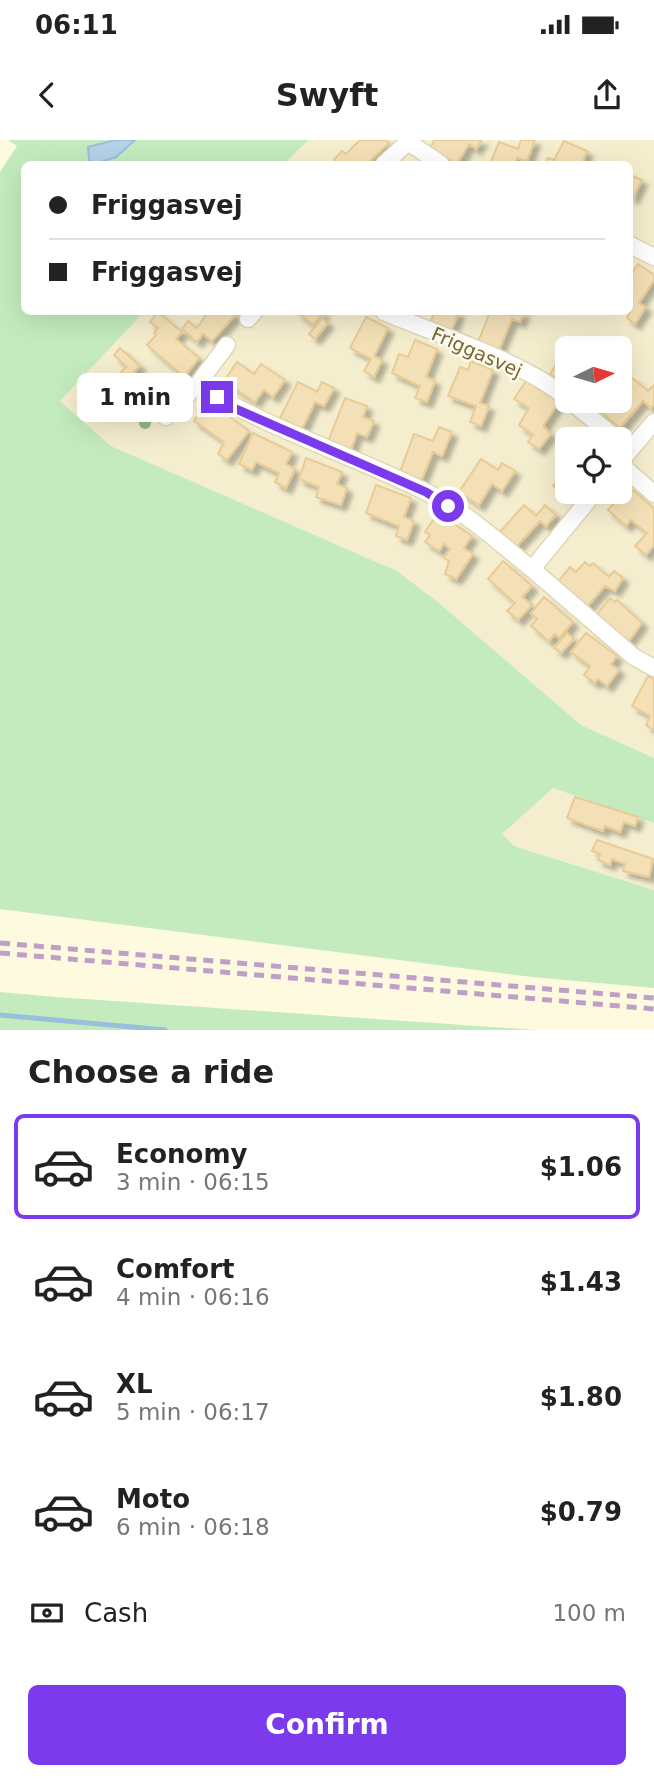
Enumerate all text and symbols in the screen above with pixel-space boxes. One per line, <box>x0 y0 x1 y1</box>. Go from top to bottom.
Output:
text: 06:11 <box>35 10 118 40</box>
icon: back <box>28 76 66 114</box>
text: Swyft <box>276 76 378 114</box>
icon: share <box>588 76 626 114</box>
text: Friggasvej <box>91 190 243 220</box>
text: Friggasvej <box>91 257 243 287</box>
street label: Friggasvej <box>428 322 526 382</box>
north arrow <box>555 336 632 413</box>
map controls <box>555 336 632 504</box>
callout: 1 min <box>77 372 192 422</box>
route end <box>201 381 233 413</box>
text: 1 min <box>99 384 171 410</box>
button: locate <box>555 427 632 504</box>
route start <box>432 490 464 522</box>
text: Choose a ride <box>28 1053 274 1091</box>
icon: car <box>32 1135 95 1198</box>
text: Economy <box>116 1139 247 1169</box>
text: $1.06 <box>540 1152 622 1182</box>
text: 3 min · 06:15 <box>116 1169 270 1195</box>
icon: car <box>32 1250 95 1313</box>
text: Comfort <box>116 1254 234 1284</box>
text: $1.43 <box>540 1267 622 1297</box>
text: 4 min · 06:16 <box>116 1284 270 1310</box>
icon: car <box>32 1365 95 1428</box>
text: XL <box>116 1369 153 1399</box>
text: $1.80 <box>540 1382 622 1412</box>
text: 5 min · 06:17 <box>116 1399 270 1425</box>
icon: car <box>32 1480 95 1543</box>
text: Moto <box>116 1484 190 1514</box>
text: $0.79 <box>540 1497 622 1527</box>
text: 6 min · 06:18 <box>116 1514 270 1540</box>
icon: cash <box>28 1594 66 1632</box>
text: Cash <box>84 1598 148 1628</box>
text: 100 m <box>552 1600 626 1626</box>
button: Confirm <box>28 1685 626 1765</box>

